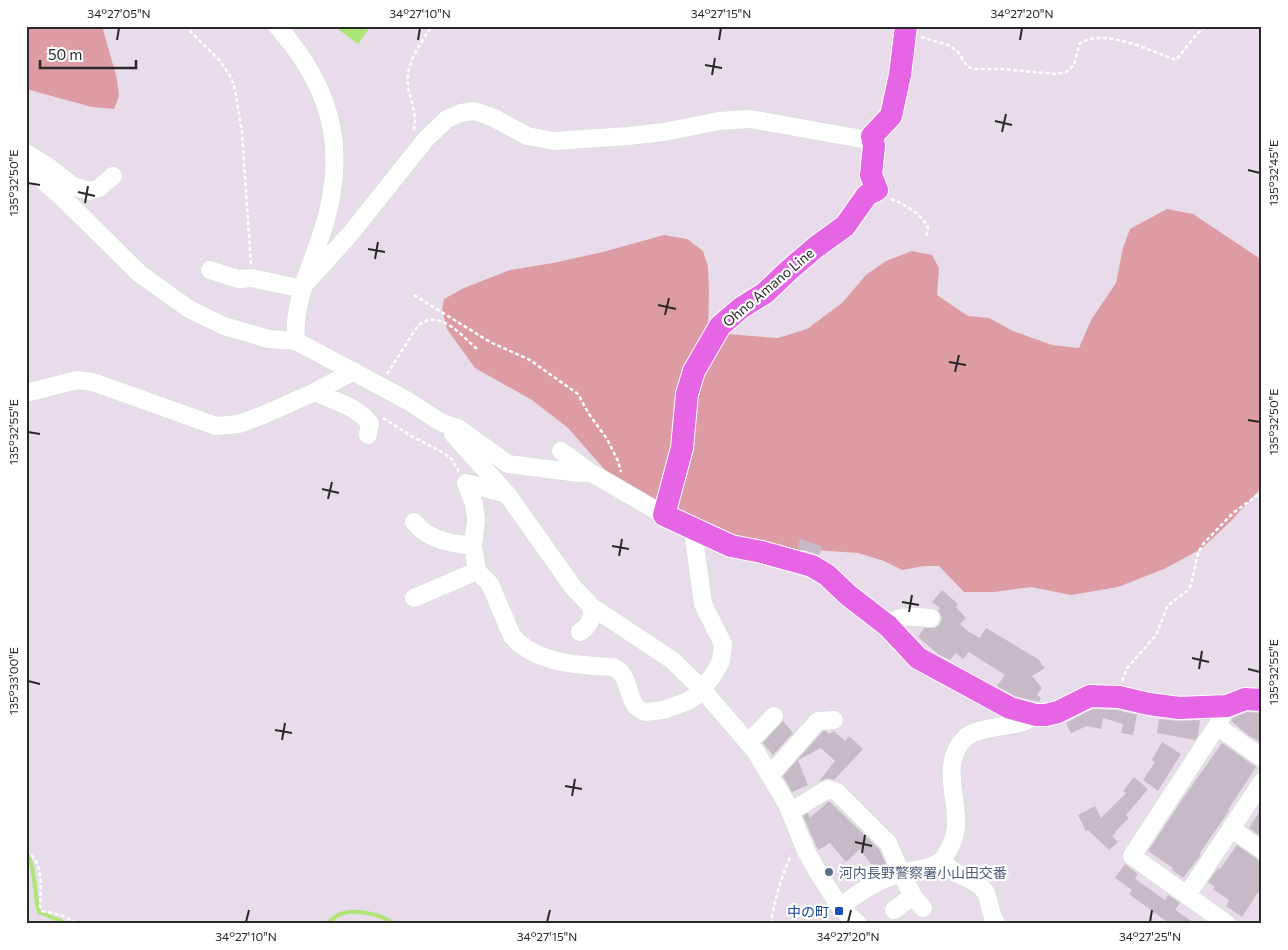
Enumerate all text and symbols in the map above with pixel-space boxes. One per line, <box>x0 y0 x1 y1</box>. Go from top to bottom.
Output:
text: 34°27'05"N <box>87 6 151 20</box>
text: 34°27'10"N <box>389 6 451 20</box>
text: 34°27'15"N <box>691 6 751 20</box>
text: 34°27'20"N <box>990 6 1054 20</box>
scale bar <box>40 38 136 70</box>
text: 50 m <box>48 45 82 63</box>
text: 135°32'45"E <box>1266 140 1280 206</box>
text: 135°32'50"E <box>6 150 20 216</box>
street label: Ohno Amano Line <box>719 244 817 330</box>
text: 135°32'50"E <box>1266 389 1280 455</box>
text: 135°32'55"E <box>6 399 20 465</box>
text: 135°32'55"E <box>1266 639 1280 705</box>
text: 135°33'00"E <box>6 647 20 715</box>
place label: 河内長野警察署小山田交番 <box>839 864 1007 881</box>
marker: 河内長野警察署小山田交番 <box>823 866 835 878</box>
place label: 中の町 <box>787 903 829 920</box>
marker: 中の町 <box>833 905 845 917</box>
text: 34°27'10"N <box>215 929 277 943</box>
text: 34°27'15"N <box>517 929 577 943</box>
text: 34°27'20"N <box>816 929 880 943</box>
text: 34°27'25"N <box>1119 929 1181 943</box>

